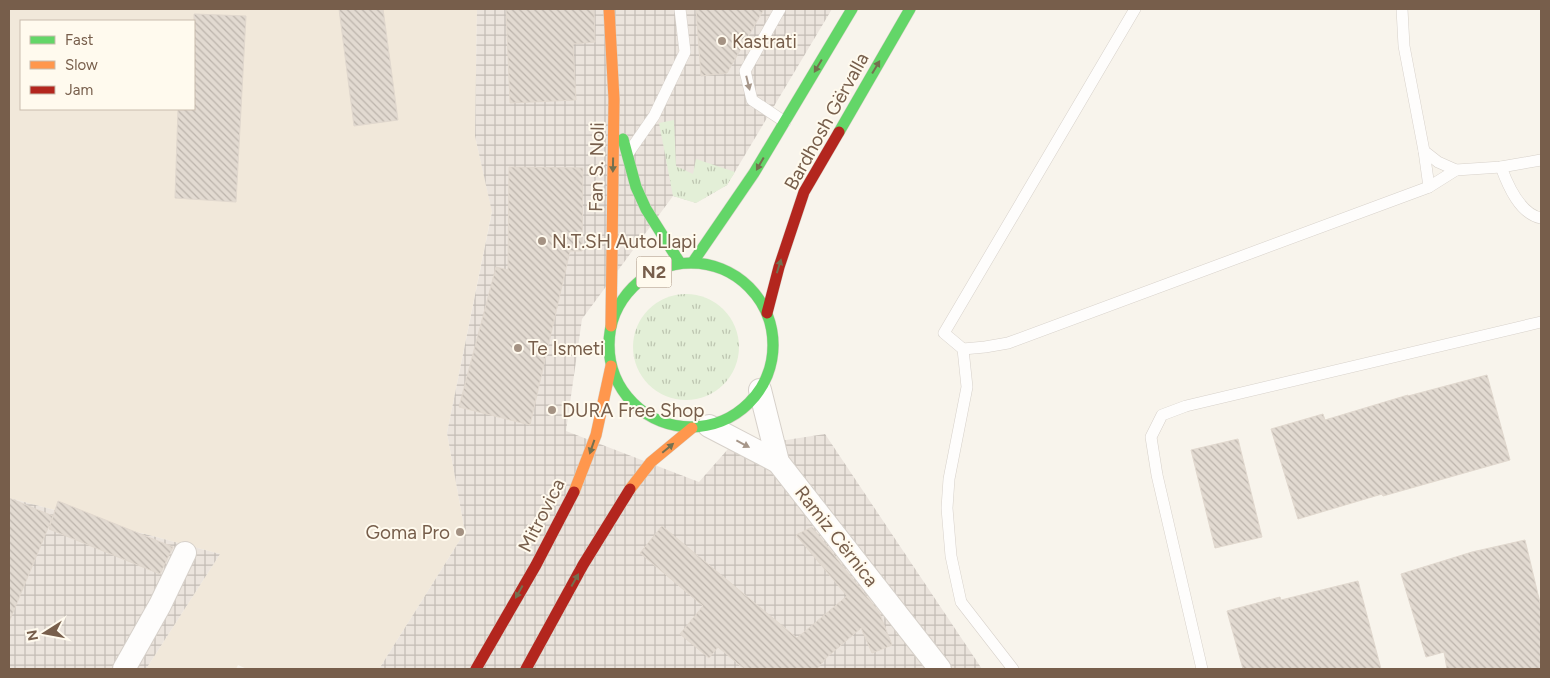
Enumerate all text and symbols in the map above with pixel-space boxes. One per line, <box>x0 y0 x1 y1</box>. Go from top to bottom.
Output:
legend <box>20 20 195 110</box>
place label: Kastrati <box>732 30 797 53</box>
text: Fast <box>65 31 94 49</box>
marker: Kastrati <box>716 35 728 47</box>
street label: Bardhosh Gërvalla <box>779 49 874 194</box>
text: Slow <box>65 56 98 74</box>
one-way arrow <box>814 59 823 72</box>
one-way arrow <box>872 59 880 74</box>
one-way arrow <box>744 75 752 90</box>
text: Jam <box>65 81 93 99</box>
street label: Fan S. Noli <box>584 122 609 212</box>
one-way arrow <box>756 156 764 171</box>
one-way arrow <box>609 157 617 173</box>
place label: N.T.SH AutoLlapi <box>552 230 697 253</box>
marker: N.T.SH AutoLlapi <box>536 235 548 247</box>
road number: N2 <box>636 256 672 288</box>
one-way arrow <box>776 258 784 273</box>
place label: Te Ismeti <box>528 337 605 360</box>
marker: Te Ismeti <box>512 342 524 354</box>
place label: DURA Free Shop <box>562 399 705 422</box>
marker: DURA Free Shop <box>546 404 558 416</box>
one-way arrow <box>588 440 596 455</box>
one-way arrow <box>736 440 751 448</box>
one-way arrow <box>661 443 674 454</box>
street label: Mitrovica <box>513 475 570 556</box>
street label: Ramiz Cërnica <box>790 481 883 591</box>
place label: Goma Pro <box>366 521 450 544</box>
marker: Goma Pro <box>454 526 466 538</box>
one-way arrow <box>571 573 579 588</box>
one-way arrow <box>515 586 524 599</box>
north arrow <box>20 608 70 658</box>
text: N <box>23 628 42 642</box>

